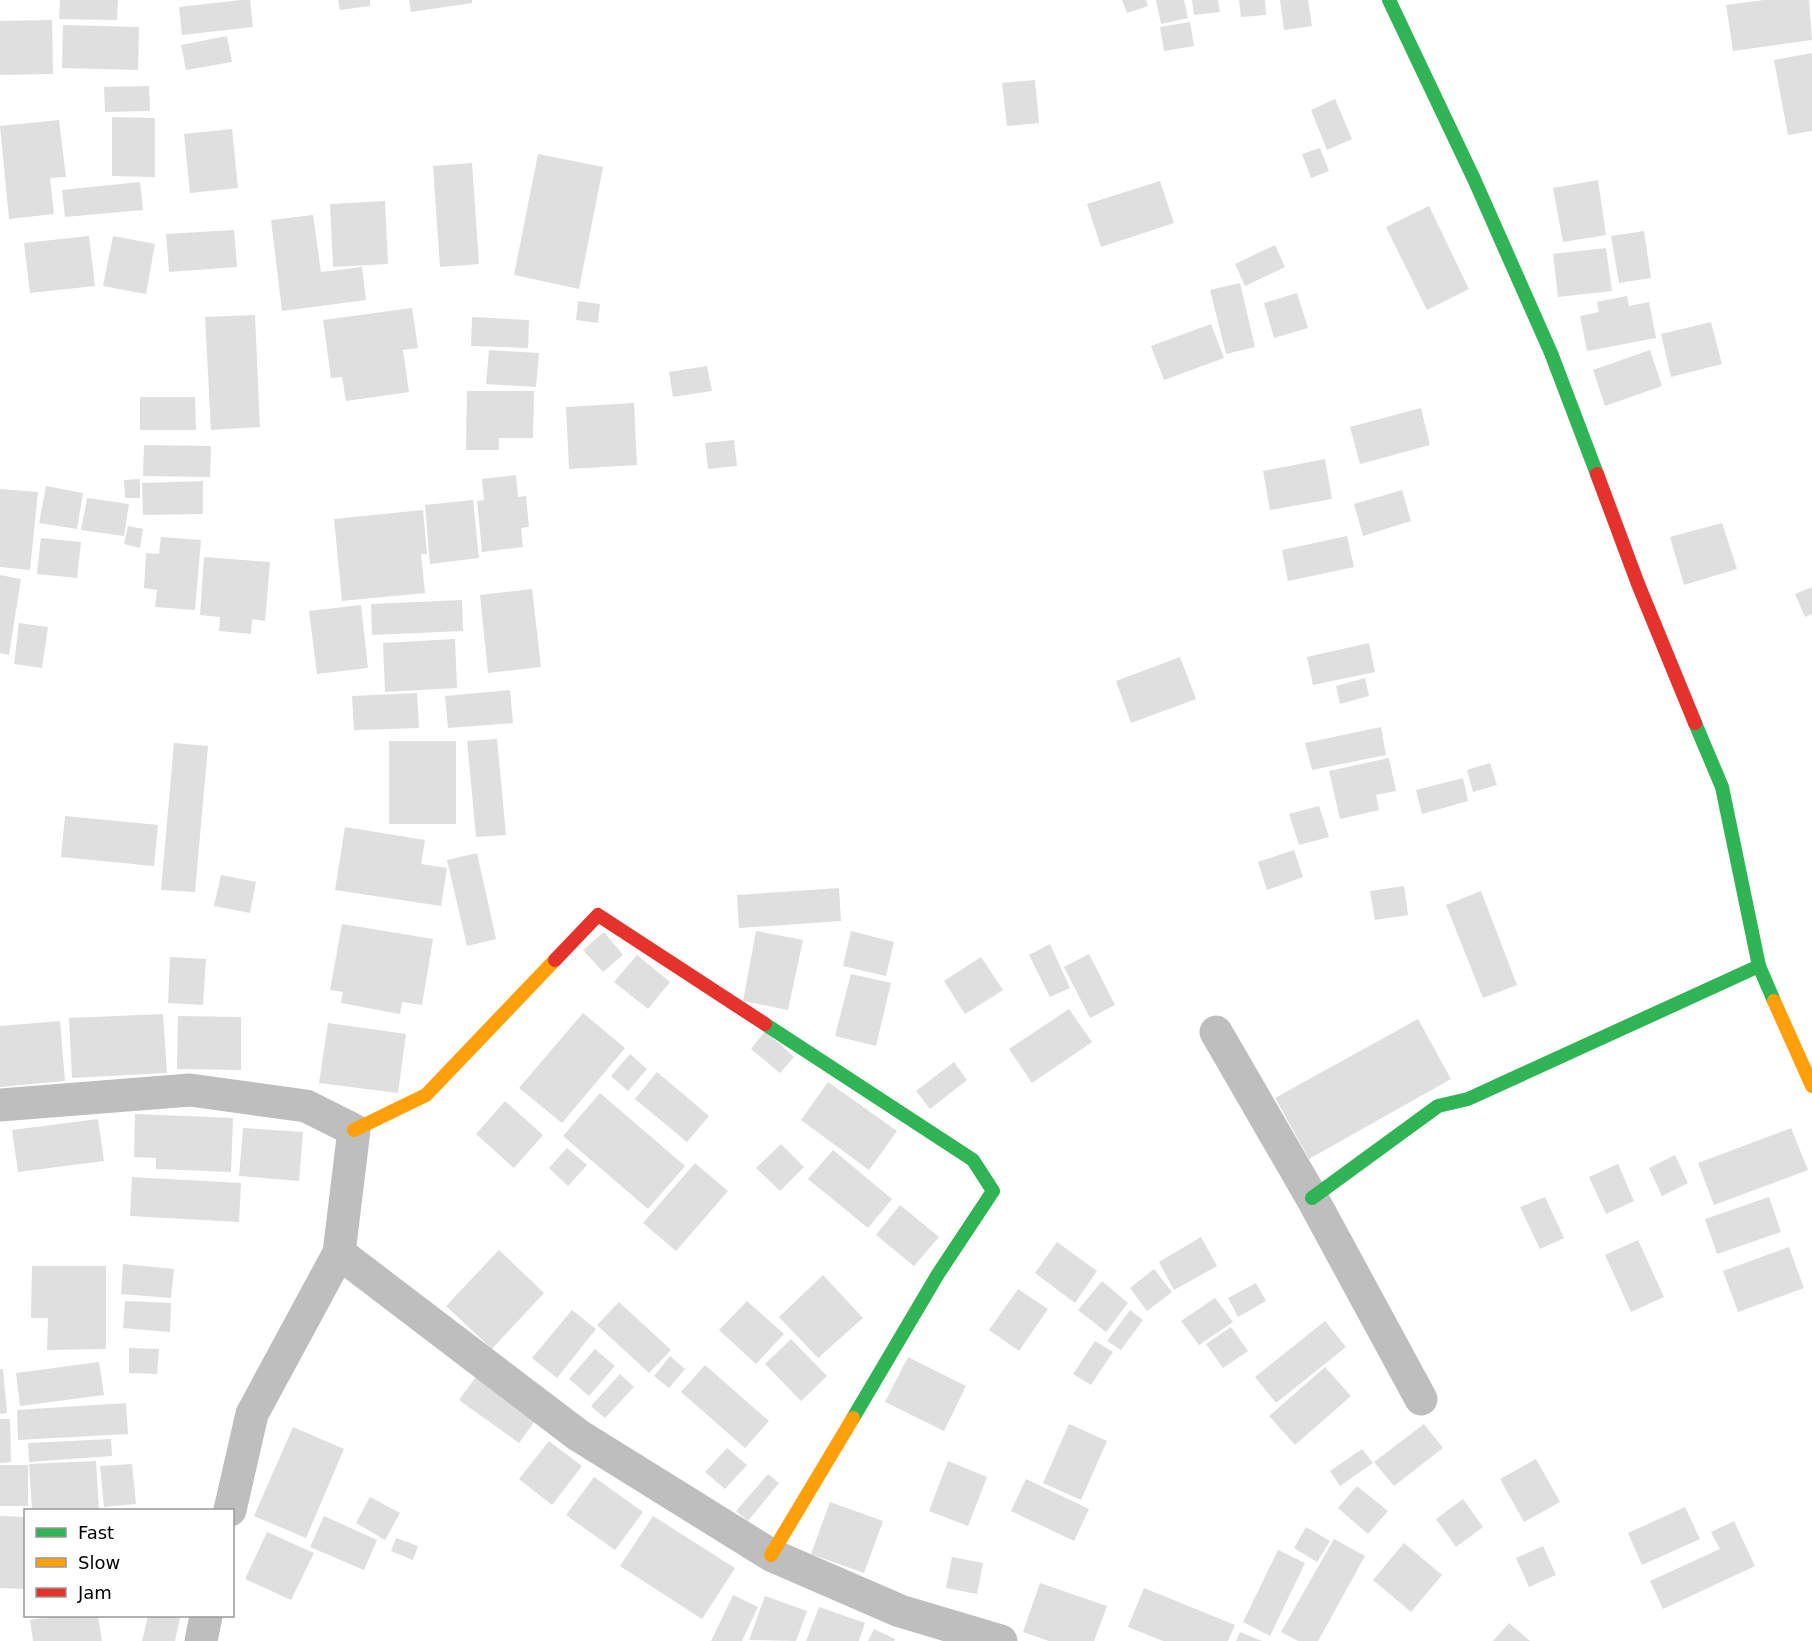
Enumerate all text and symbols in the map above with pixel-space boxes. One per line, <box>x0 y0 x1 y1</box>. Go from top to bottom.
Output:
legend <box>24 1509 234 1617</box>
text: Fast <box>78 1522 114 1543</box>
text: Slow <box>78 1552 120 1573</box>
text: Jam <box>77 1582 112 1603</box>

